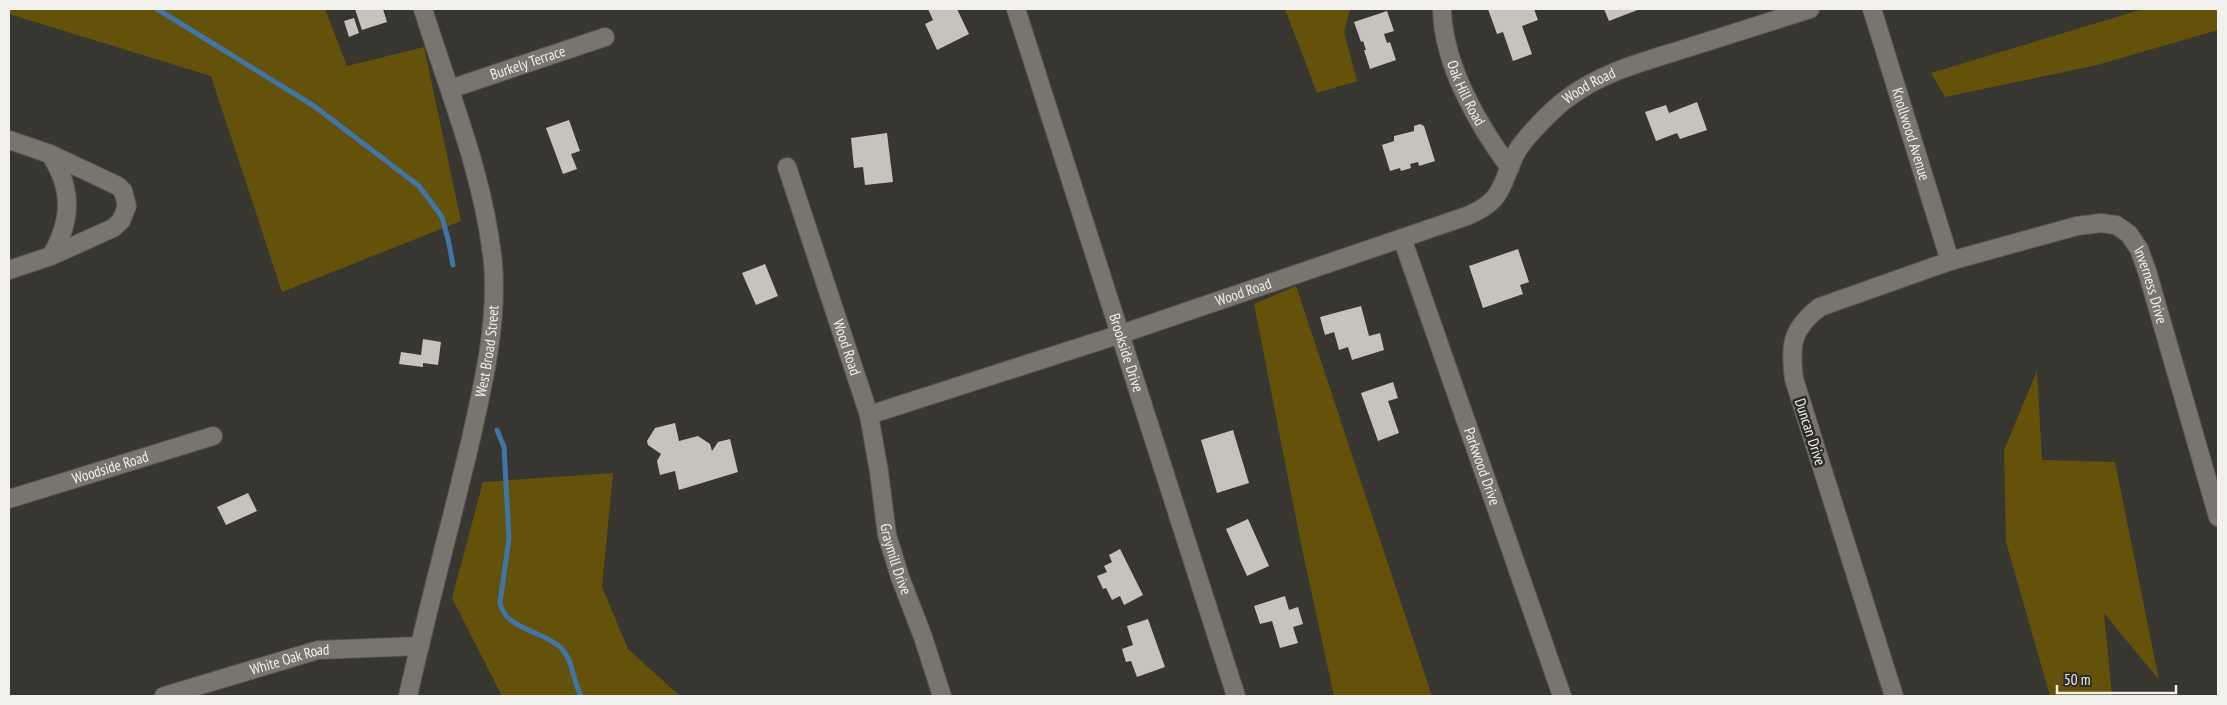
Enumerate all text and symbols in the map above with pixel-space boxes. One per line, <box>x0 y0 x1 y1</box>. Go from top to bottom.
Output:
street label: Burkely Terrace <box>488 41 568 84</box>
street label: Oak Hill Road <box>1443 58 1490 129</box>
street label: Wood Road <box>1558 63 1618 108</box>
street label: Knollwood Avenue <box>1888 85 1934 183</box>
street label: Inverness Drive <box>2130 242 2172 326</box>
street label: Wood Road <box>1213 273 1274 310</box>
street label: West Broad Street <box>470 305 503 399</box>
street label: Brookside Drive <box>1105 311 1148 394</box>
street label: Wood Road <box>829 317 865 378</box>
street label: Duncan Drive <box>1791 396 1830 468</box>
street label: Parkwood Drive <box>1460 425 1505 508</box>
street label: Woodside Road <box>70 447 151 488</box>
street label: Graymill Drive <box>877 522 916 597</box>
street label: White Oak Road <box>247 640 330 679</box>
scale bar <box>2057 662 2176 694</box>
text: 50 m <box>2064 670 2090 689</box>

